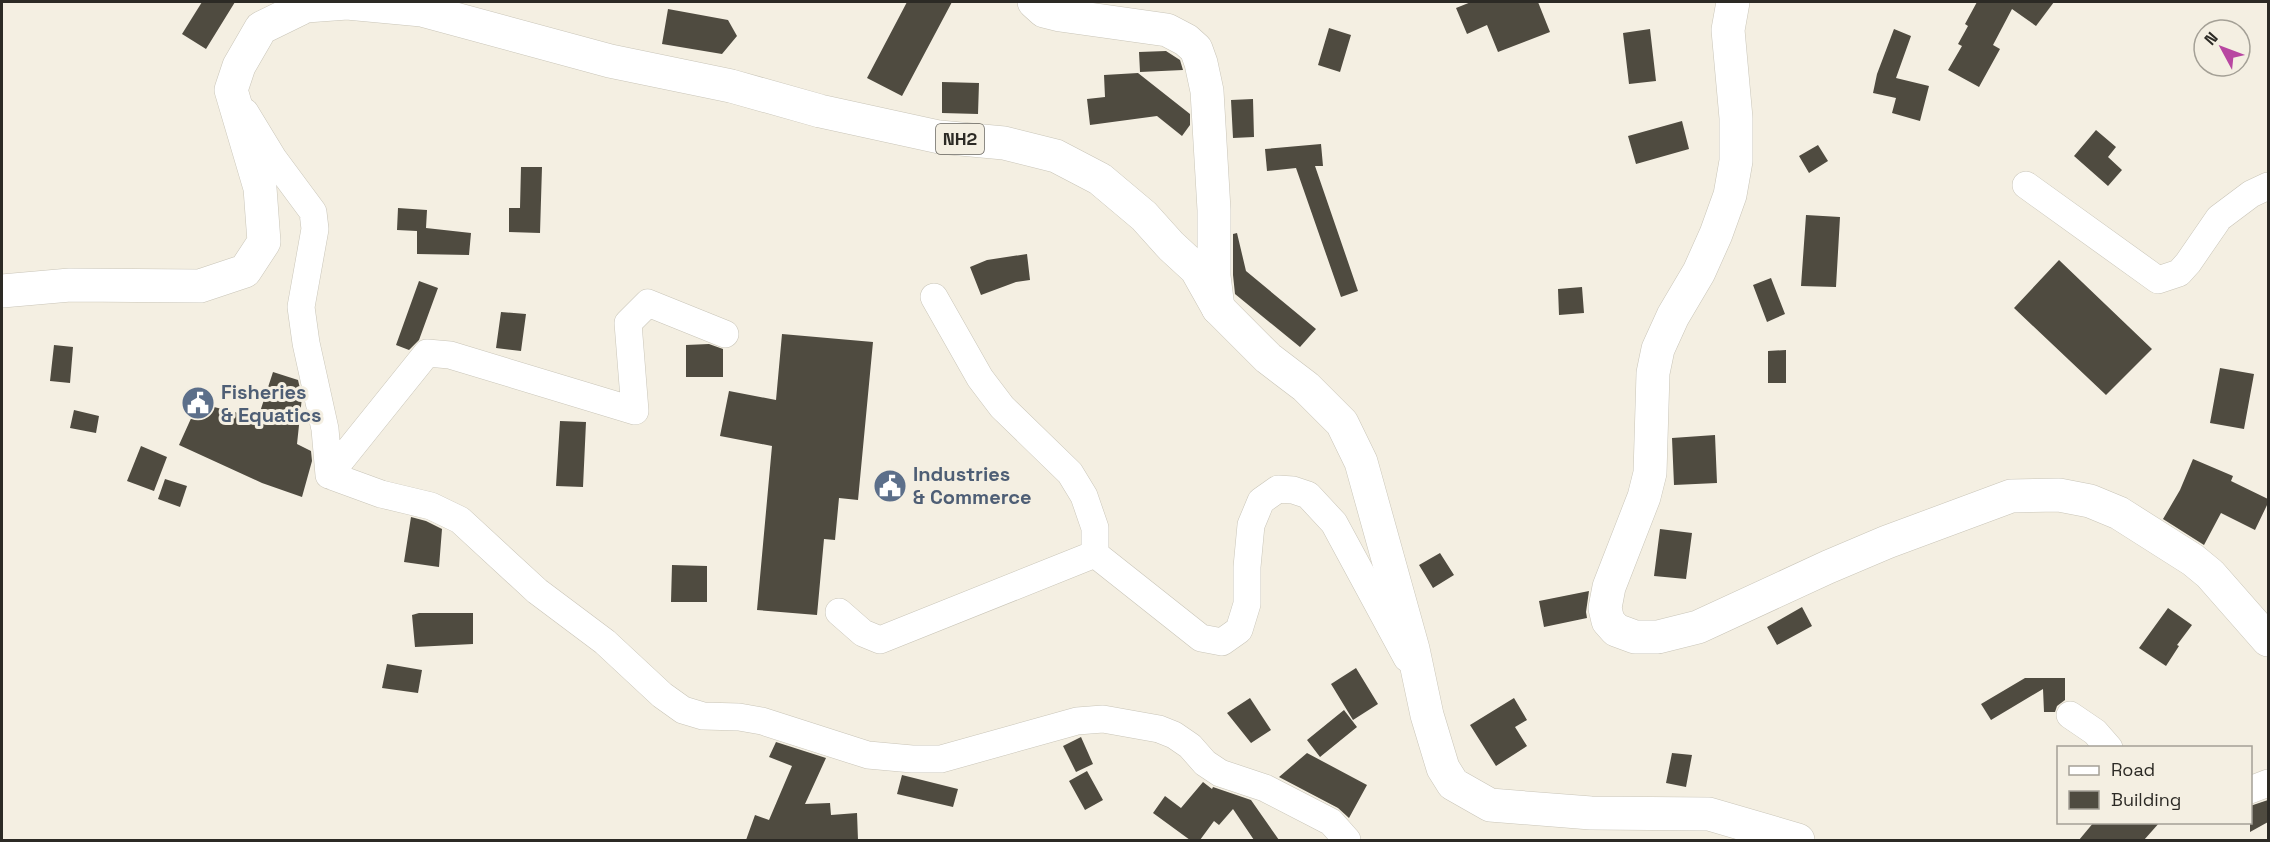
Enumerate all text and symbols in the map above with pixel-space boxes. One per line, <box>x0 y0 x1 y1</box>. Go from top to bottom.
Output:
north arrow <box>2192 18 2252 78</box>
text: N <box>2200 28 2223 49</box>
road number: NH2 <box>936 124 984 154</box>
place label: Fisheries & Equatics <box>221 379 322 428</box>
public building icon: Fisheries & Equatics <box>180 385 216 421</box>
place label: Industries & Commerce <box>913 461 1032 510</box>
public building icon: Industries & Commerce <box>872 468 908 504</box>
legend <box>2057 746 2252 824</box>
text: Road <box>2111 758 2155 781</box>
text: Building <box>2111 788 2181 811</box>

